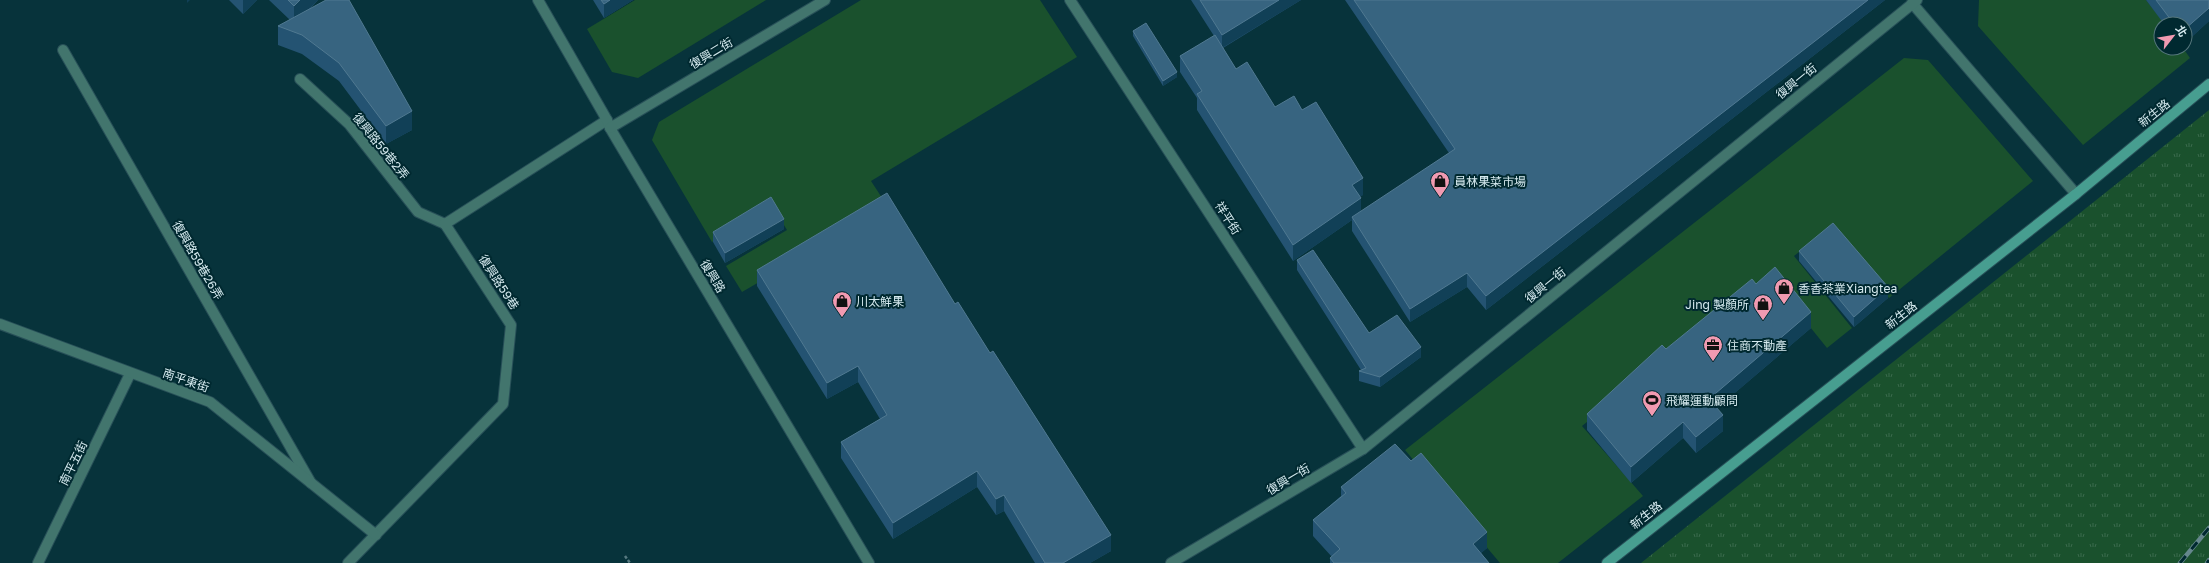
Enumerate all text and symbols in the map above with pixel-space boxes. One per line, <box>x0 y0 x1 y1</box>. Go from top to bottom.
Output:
north arrow <box>2153 16 2193 56</box>
text: 北 <box>2174 23 2190 39</box>
street label: 復興二街 <box>687 34 735 72</box>
street label: 復興一街 <box>1773 60 1819 102</box>
street label: 新生路 <box>2135 96 2173 130</box>
street label: 復興路59巷2弄 <box>350 110 412 182</box>
shop icon: 員林果菜市場 <box>1429 170 1451 198</box>
place label: 員林果菜市場 <box>1454 174 1526 189</box>
street label: 祥平街 <box>1212 199 1244 237</box>
street label: 復興路59巷26弄 <box>169 218 227 302</box>
street label: 復興路59巷 <box>476 252 522 312</box>
street label: 復興路 <box>697 257 729 295</box>
street label: 復興一街 <box>1522 264 1568 306</box>
shop icon: 香香茶業Xiangtea <box>1773 277 1795 305</box>
place label: 香香茶業Xiangtea <box>1798 281 1897 296</box>
shop icon: 川太鮮果 <box>831 290 853 318</box>
shop icon: Jing 製顏所 <box>1752 293 1774 321</box>
place label: 川太鮮果 <box>856 294 904 309</box>
place label: Jing 製顏所 <box>1685 297 1749 312</box>
street label: 新生路 <box>1882 298 1920 332</box>
office icon: 住商不動產 <box>1702 334 1724 362</box>
place label: 住商不動產 <box>1727 338 1787 353</box>
street label: 南平東街 <box>161 365 211 395</box>
sports icon: 飛耀運動顧問 <box>1641 389 1663 417</box>
place label: 飛耀運動顧問 <box>1666 393 1738 408</box>
street label: 南平五街 <box>56 438 90 488</box>
street label: 復興一街 <box>1264 460 1312 498</box>
street label: 新生路 <box>1627 498 1665 532</box>

